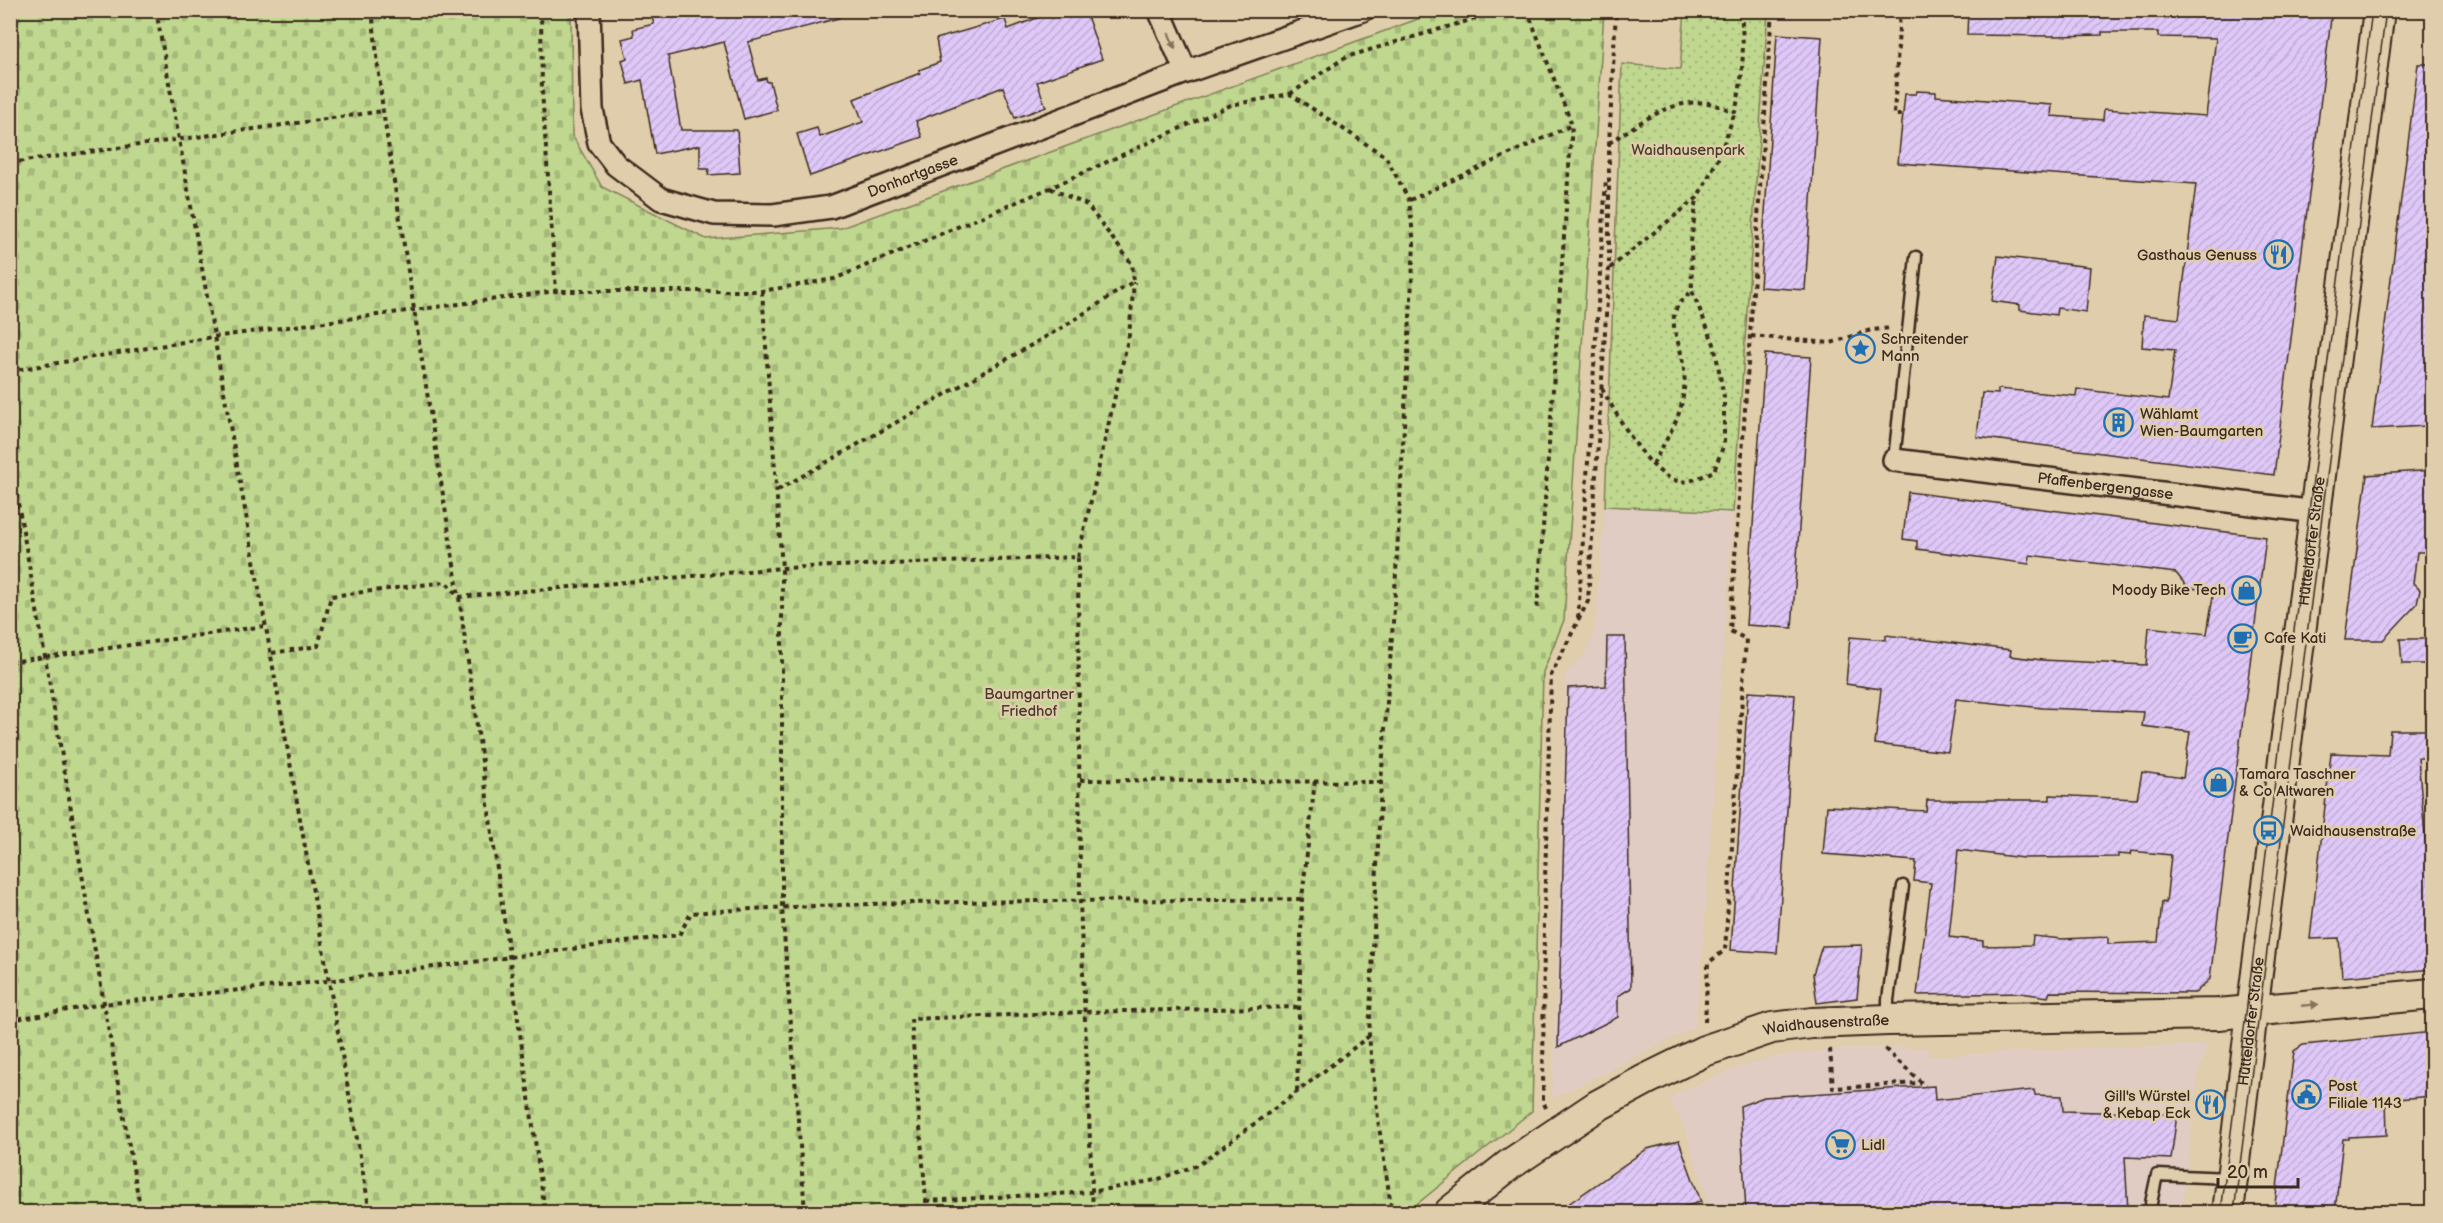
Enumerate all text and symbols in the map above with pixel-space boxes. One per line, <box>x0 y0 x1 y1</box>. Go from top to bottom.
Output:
one-way arrow <box>1168 33 1177 50</box>
park label: Waidhausenpark <box>1631 141 1745 160</box>
street label: Donhartgasse <box>865 151 961 202</box>
restaurant icon: Gasthaus Genuss <box>2262 239 2294 271</box>
place label: Gasthaus Genuss <box>2137 246 2258 265</box>
place label: Schreitender Mann <box>1881 330 1969 366</box>
place icon: Schreitender Mann <box>1844 332 1876 364</box>
place label: Wählamt Wien-Baumgarten <box>2140 405 2263 441</box>
building icon: Wählamt Wien-Baumgarten <box>2103 407 2135 439</box>
street label: Pfaffenbergengasse <box>2036 469 2174 504</box>
street label: Hütteldorfer Straße <box>2295 476 2330 607</box>
shop icon: Moody Bike Tech <box>2231 574 2263 606</box>
place label: Moody Bike Tech <box>2112 581 2226 600</box>
cafe icon: Cafe Kati <box>2227 622 2259 654</box>
place label: Cafe Kati <box>2264 629 2326 648</box>
park label: Baumgartner Friedhof <box>984 685 1074 721</box>
place label: Tamara Taschner & Co Altwaren <box>2239 765 2356 801</box>
shop icon: Tamara Taschner & Co Altwaren <box>2202 767 2234 799</box>
bus stop icon: Waidhausenstraße <box>2253 815 2285 847</box>
place label: Waidhausenstraße <box>2290 822 2416 841</box>
street label: Hütteldorfer Straße <box>2234 956 2269 1087</box>
one-way arrow <box>2300 1000 2319 1010</box>
street label: Waidhausenstraße <box>1761 1011 1890 1040</box>
place label: Post Filiale 1143 <box>2328 1077 2402 1113</box>
public building icon: Post Filiale 1143 <box>2291 1079 2323 1111</box>
place label: Gill's Würstel & Kebap Eck <box>2103 1087 2191 1123</box>
restaurant icon: Gill's Würstel & Kebap Eck <box>2195 1089 2227 1121</box>
supermarket icon: Lidl <box>1824 1129 1856 1161</box>
place label: Lidl <box>1861 1136 1885 1155</box>
scale bar <box>2218 1151 2298 1189</box>
text: 20 m <box>2227 1162 2268 1183</box>

